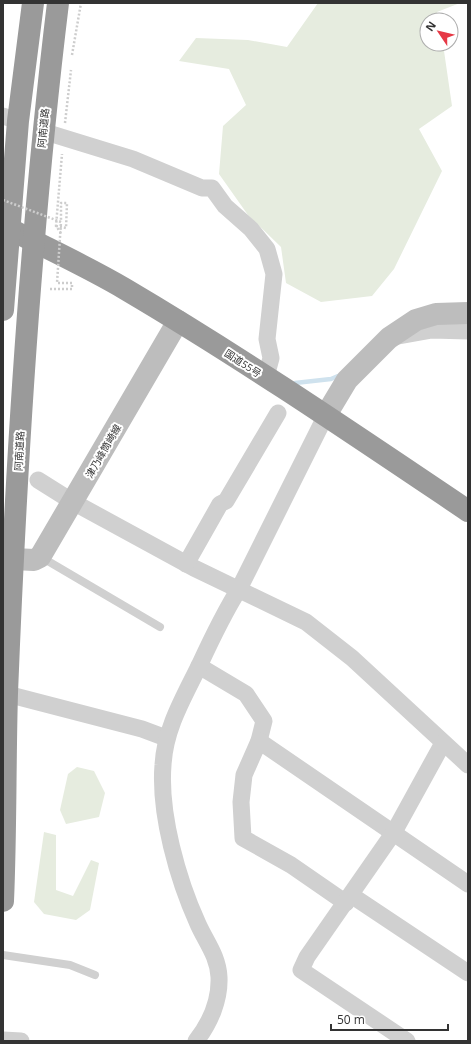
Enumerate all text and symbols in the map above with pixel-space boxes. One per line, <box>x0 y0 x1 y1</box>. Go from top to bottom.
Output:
north arrow <box>419 12 459 52</box>
text: N <box>422 18 439 34</box>
street label: 阿南道路 <box>34 107 52 149</box>
street label: 国道55号 <box>222 346 264 380</box>
street label: 津乃峰筒崎線 <box>82 422 124 480</box>
street label: 阿南道路 <box>11 431 27 471</box>
scale bar <box>331 1006 448 1032</box>
text: 50 m <box>337 1011 365 1028</box>

